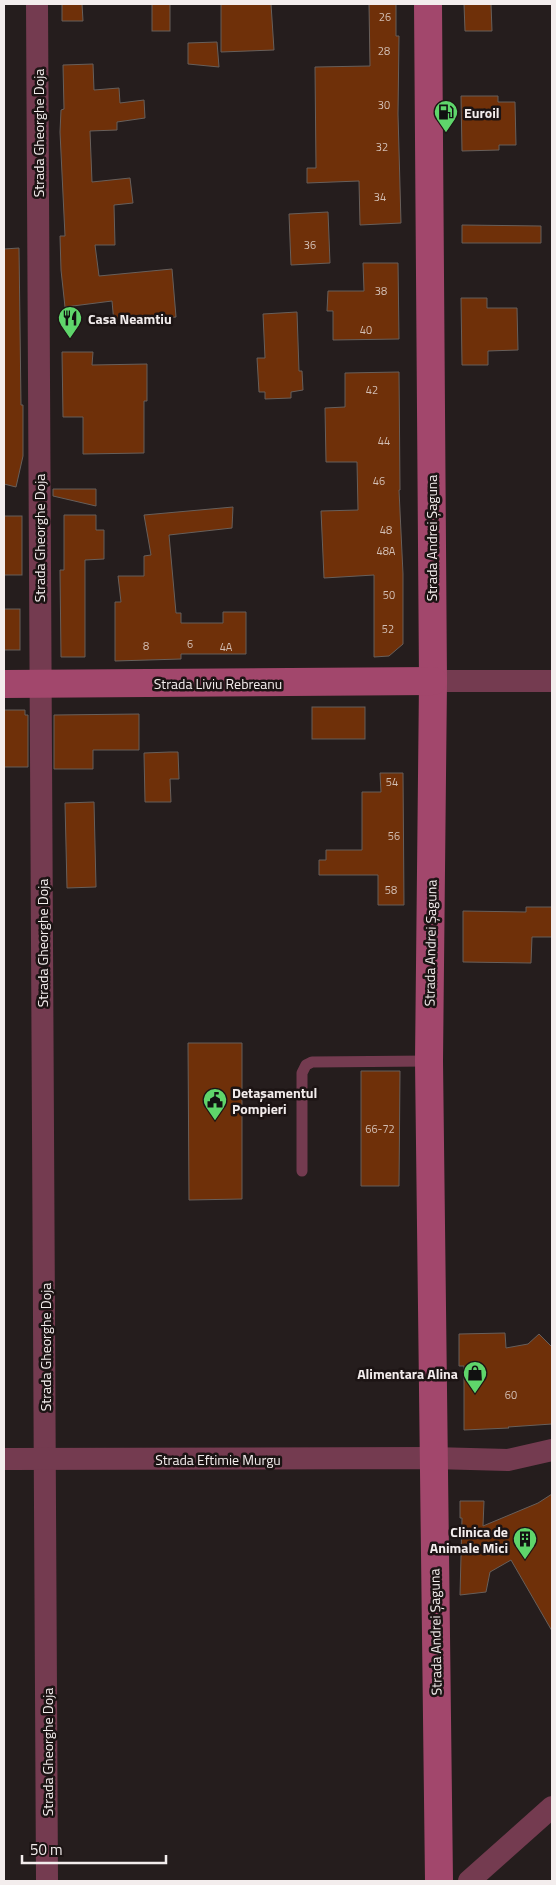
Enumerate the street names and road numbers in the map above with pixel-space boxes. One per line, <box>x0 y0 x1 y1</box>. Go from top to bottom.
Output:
street label: Strada Gheorghe Doja <box>28 69 49 197</box>
street label: Strada Gheorghe Doja <box>29 474 50 602</box>
street label: Strada Andrei Șaguna <box>421 475 442 601</box>
street label: Strada Liviu Rebreanu <box>154 673 282 694</box>
street label: Strada Gheorghe Doja <box>32 879 53 1007</box>
street label: Strada Andrei Șaguna <box>418 879 442 1007</box>
street label: Strada Gheorghe Doja <box>35 1283 56 1411</box>
street label: Strada Eftimie Murgu <box>155 1449 281 1470</box>
street label: Strada Andrei Șaguna <box>423 1568 447 1696</box>
street label: Strada Gheorghe Doja <box>37 1688 58 1816</box>

